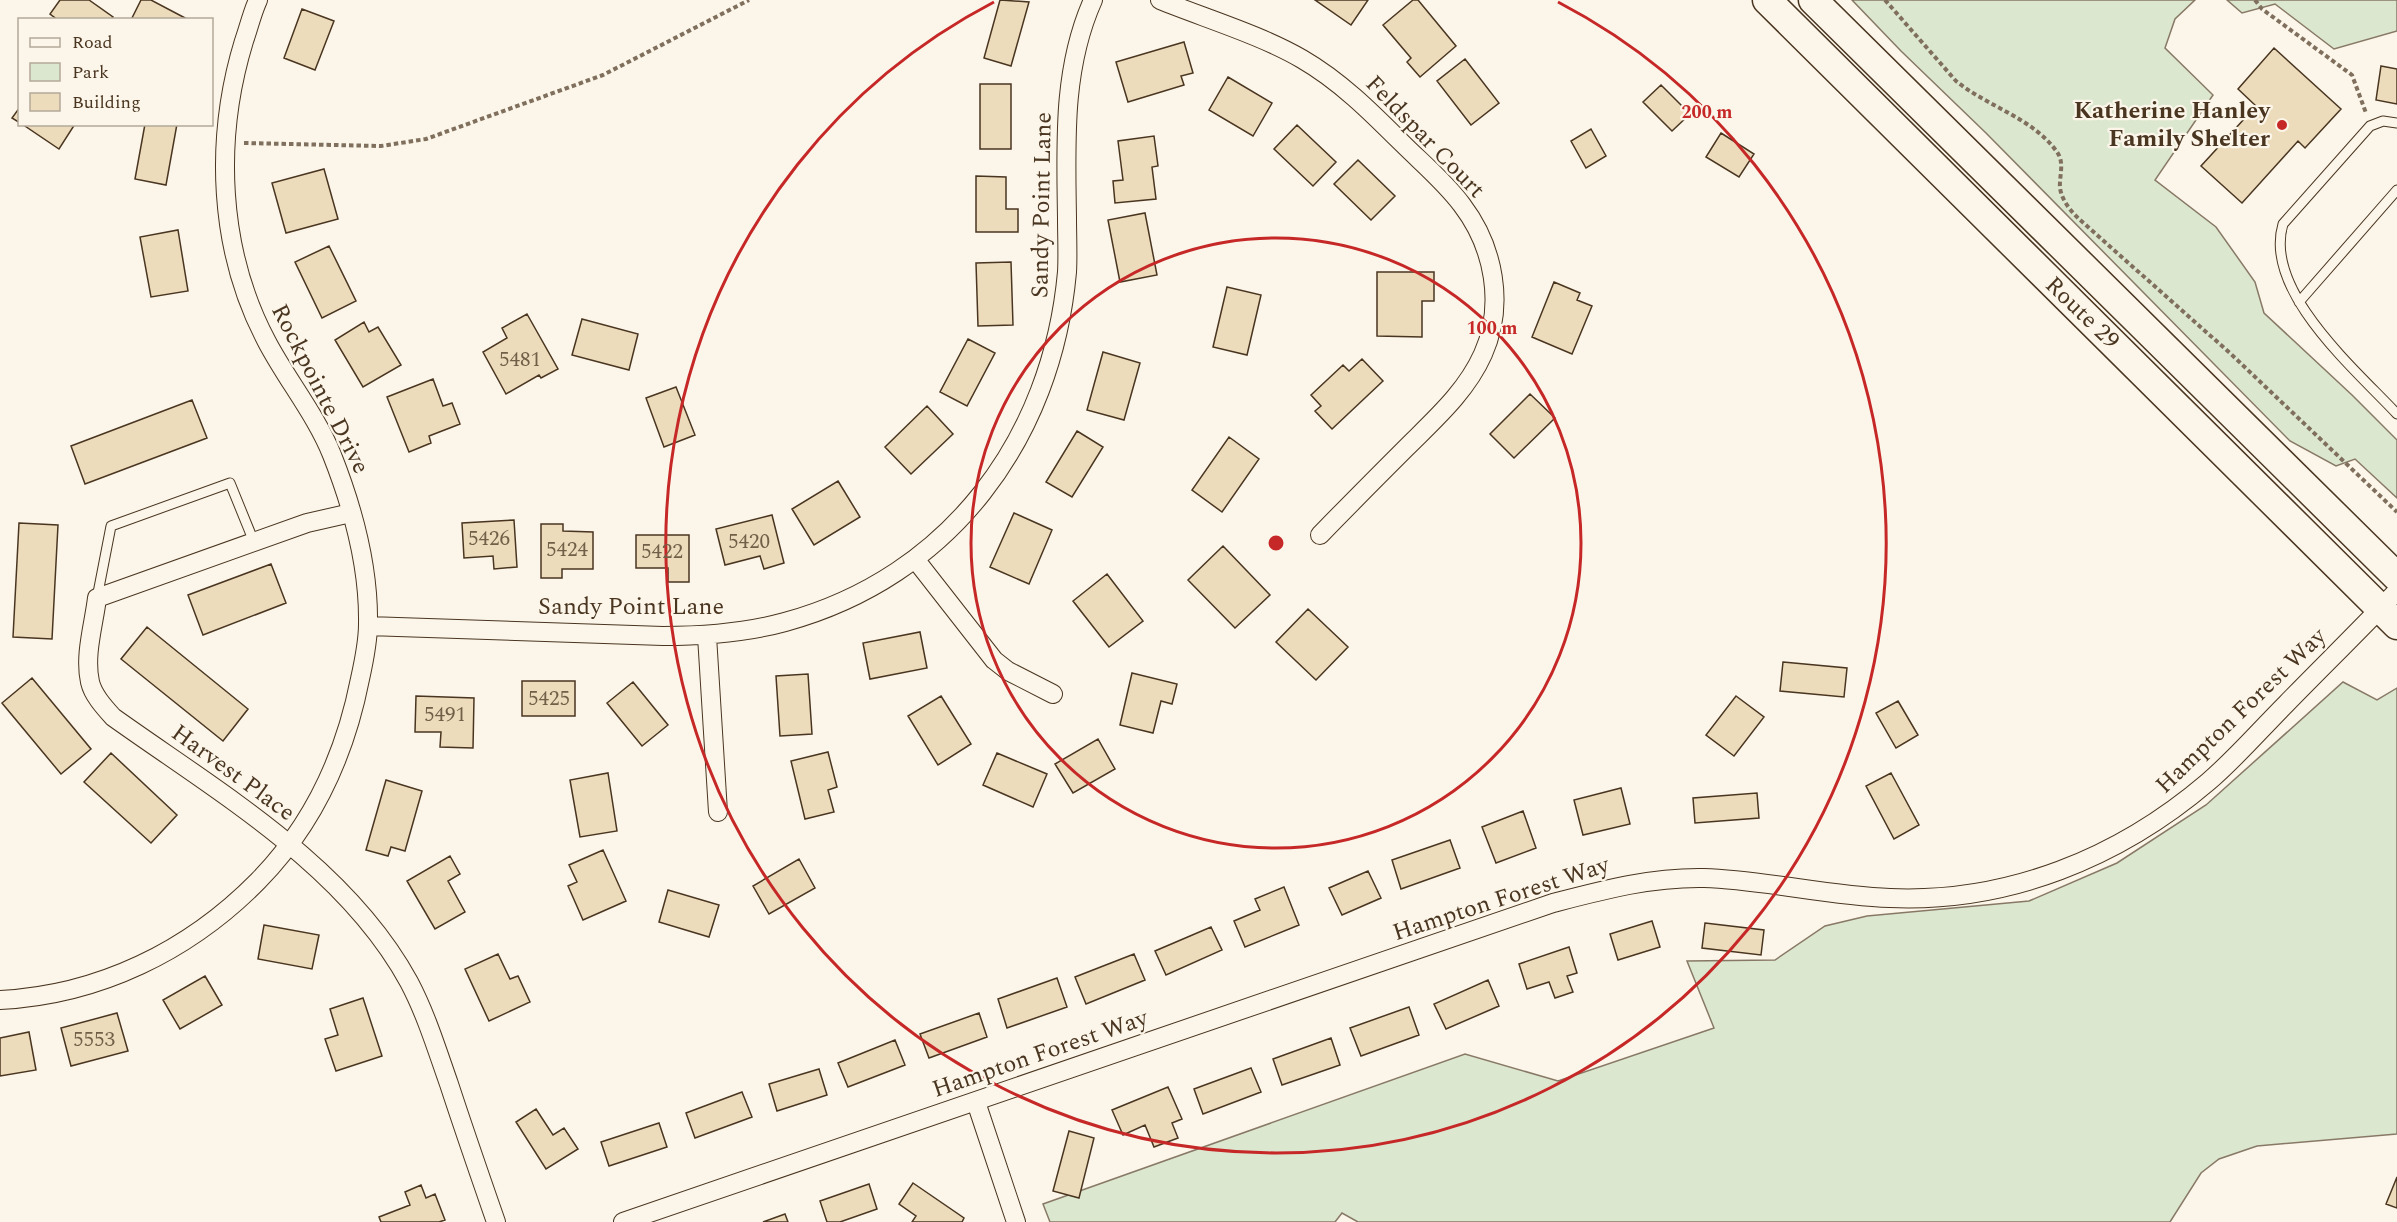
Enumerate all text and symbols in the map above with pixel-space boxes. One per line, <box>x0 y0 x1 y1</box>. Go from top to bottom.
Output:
legend <box>18 18 213 126</box>
text: Road <box>72 29 113 56</box>
text: Park <box>72 59 109 86</box>
street label: Feldspar Court <box>1357 67 1493 207</box>
text: Building <box>72 89 141 116</box>
place label: Katherine Hanley Family Shelter <box>2074 93 2272 157</box>
text: 200 m <box>1681 99 1733 126</box>
street label: Sandy Point Lane <box>1022 112 1062 298</box>
marker: Katherine Hanley Family Shelter <box>2275 118 2289 132</box>
street label: Route 29 <box>2036 268 2128 358</box>
street label: Rockpointe Drive <box>262 298 378 480</box>
text: 100 m <box>1466 315 1518 342</box>
house number: 5481 <box>499 344 541 376</box>
house number: 5426 <box>468 523 510 555</box>
house number: 5420 <box>728 526 770 558</box>
centre of rings <box>1266 533 1286 553</box>
house number: 5424 <box>546 534 588 566</box>
house number: 5422 <box>641 536 683 568</box>
street label: Sandy Point Lane <box>538 589 724 625</box>
street label: Hampton Forest Way <box>2147 619 2336 802</box>
house number: 5425 <box>528 683 570 715</box>
house number: 5491 <box>424 699 466 731</box>
street label: Harvest Place <box>163 716 303 830</box>
street label: Hampton Forest Way <box>1388 847 1615 951</box>
street label: Hampton Forest Way <box>927 1000 1154 1108</box>
house number: 5553 <box>73 1024 115 1056</box>

